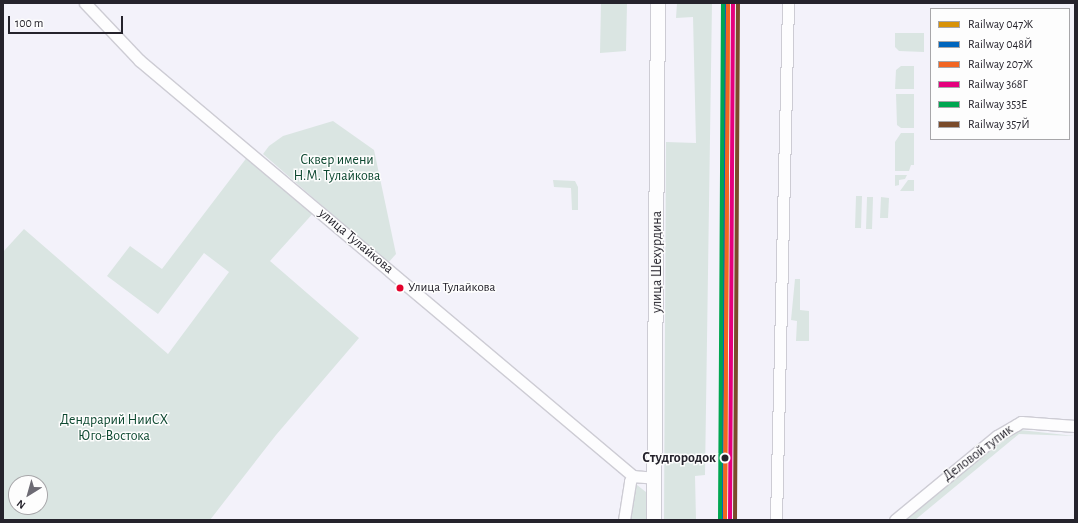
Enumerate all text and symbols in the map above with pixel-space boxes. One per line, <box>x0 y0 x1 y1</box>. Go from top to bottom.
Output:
scale bar <box>10 8 125 34</box>
legend <box>930 8 1070 140</box>
text: 100 m <box>15 17 43 29</box>
text: Railway 047Ж <box>968 18 1033 30</box>
text: Railway 048Й <box>968 38 1033 50</box>
text: Railway 207Ж <box>968 58 1033 70</box>
text: Railway 368Г <box>968 78 1028 90</box>
text: Railway 353Е <box>968 98 1027 110</box>
text: Railway 357Й <box>968 118 1030 130</box>
park label: Сквер имени Н.М. Тулайкова <box>294 152 380 184</box>
street label: улица Тулайкова <box>315 205 397 277</box>
street label: улица Шехурдина <box>649 211 665 313</box>
place label: Улица Тулайкова <box>408 280 496 296</box>
marker: Улица Тулайкова <box>395 283 405 293</box>
park label: Дендрарий НииСХ Юго-Востока <box>60 412 168 444</box>
street label: Деловой тупик <box>940 421 1016 485</box>
place label: Студгородок <box>642 450 716 466</box>
marker: Студгородок <box>719 452 731 464</box>
north arrow <box>8 475 48 515</box>
text: N <box>15 497 27 511</box>

